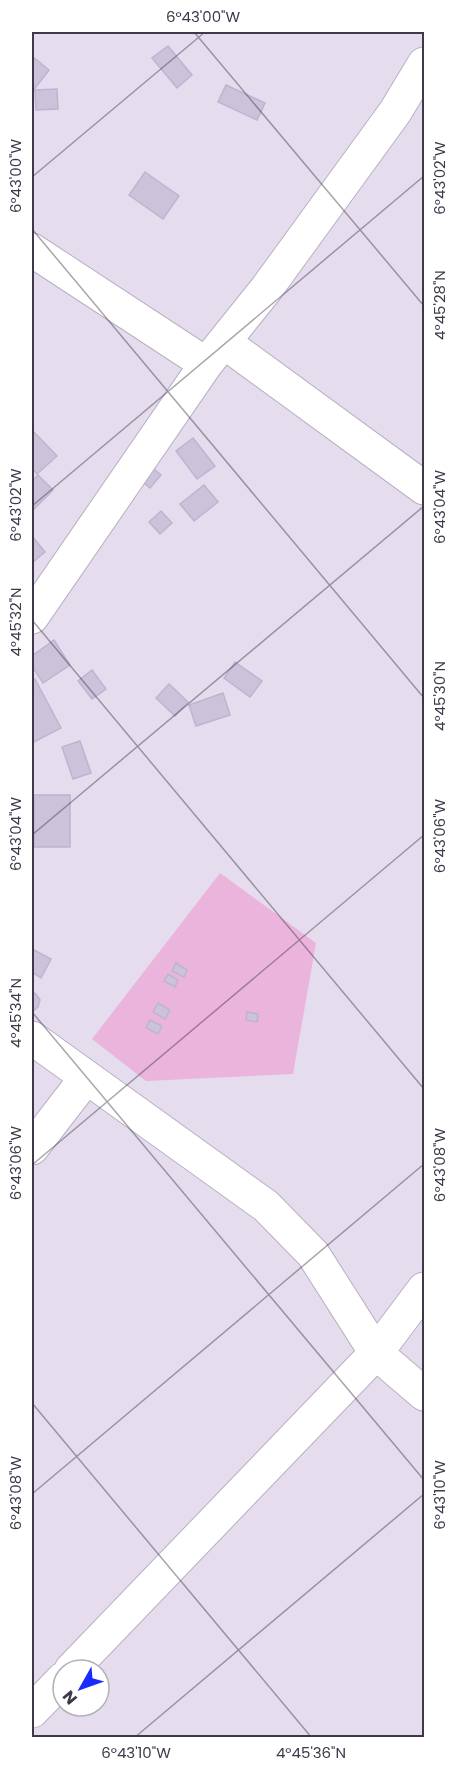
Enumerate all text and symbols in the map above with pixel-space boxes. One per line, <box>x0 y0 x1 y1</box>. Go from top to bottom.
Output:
text: 6°43'00"W <box>166 6 240 27</box>
text: 6°43'00"W <box>5 139 26 213</box>
text: 6°43'02"W <box>429 141 450 215</box>
text: 4°45'28"N <box>429 270 450 340</box>
text: 6°43'02"W <box>5 468 26 542</box>
text: 6°43'04"W <box>429 470 450 544</box>
text: 4°45'32"N <box>5 587 26 657</box>
text: 4°45'30"N <box>429 661 450 731</box>
text: 6°43'04"W <box>5 797 26 871</box>
text: 6°43'06"W <box>429 798 450 873</box>
text: 4°45'34"N <box>5 978 26 1048</box>
text: 6°43'06"W <box>5 1125 26 1200</box>
text: 6°43'08"W <box>429 1128 450 1202</box>
text: 6°43'08"W <box>5 1456 26 1530</box>
text: 6°43'10"W <box>429 1460 450 1530</box>
north arrow <box>51 1658 111 1718</box>
text: N <box>57 1685 83 1709</box>
text: 6°43'10"W <box>101 1742 171 1763</box>
text: 4°45'36"N <box>276 1742 346 1763</box>

